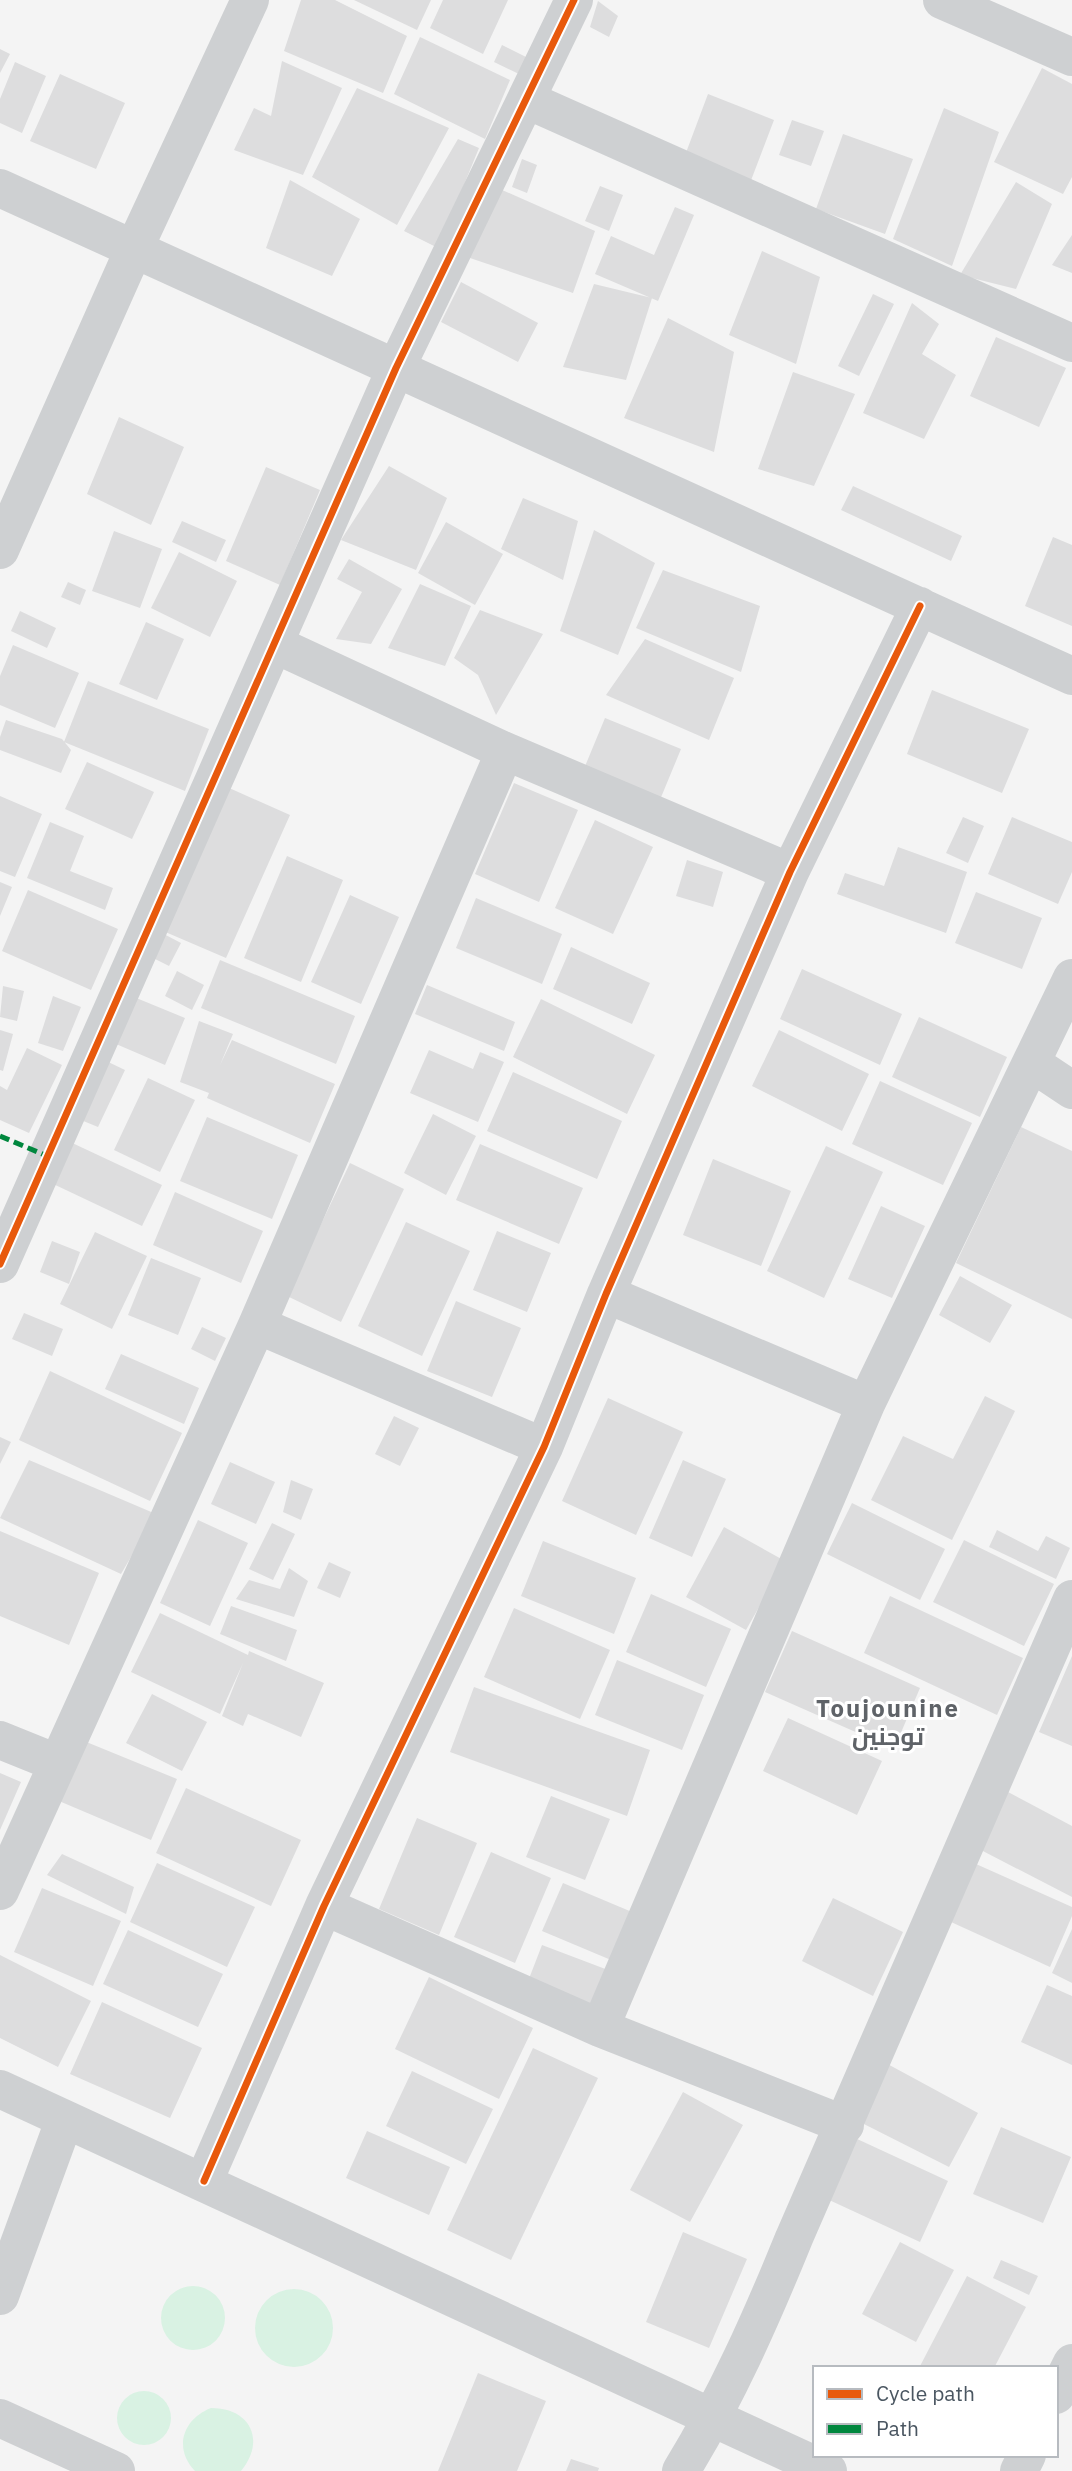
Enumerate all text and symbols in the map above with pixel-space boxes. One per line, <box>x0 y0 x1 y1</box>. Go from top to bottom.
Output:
district label: Toujounine توجنين <box>816 1692 960 1752</box>
legend <box>813 2366 1058 2457</box>
text: Cycle path <box>876 2379 975 2407</box>
text: Path <box>876 2414 919 2442</box>

